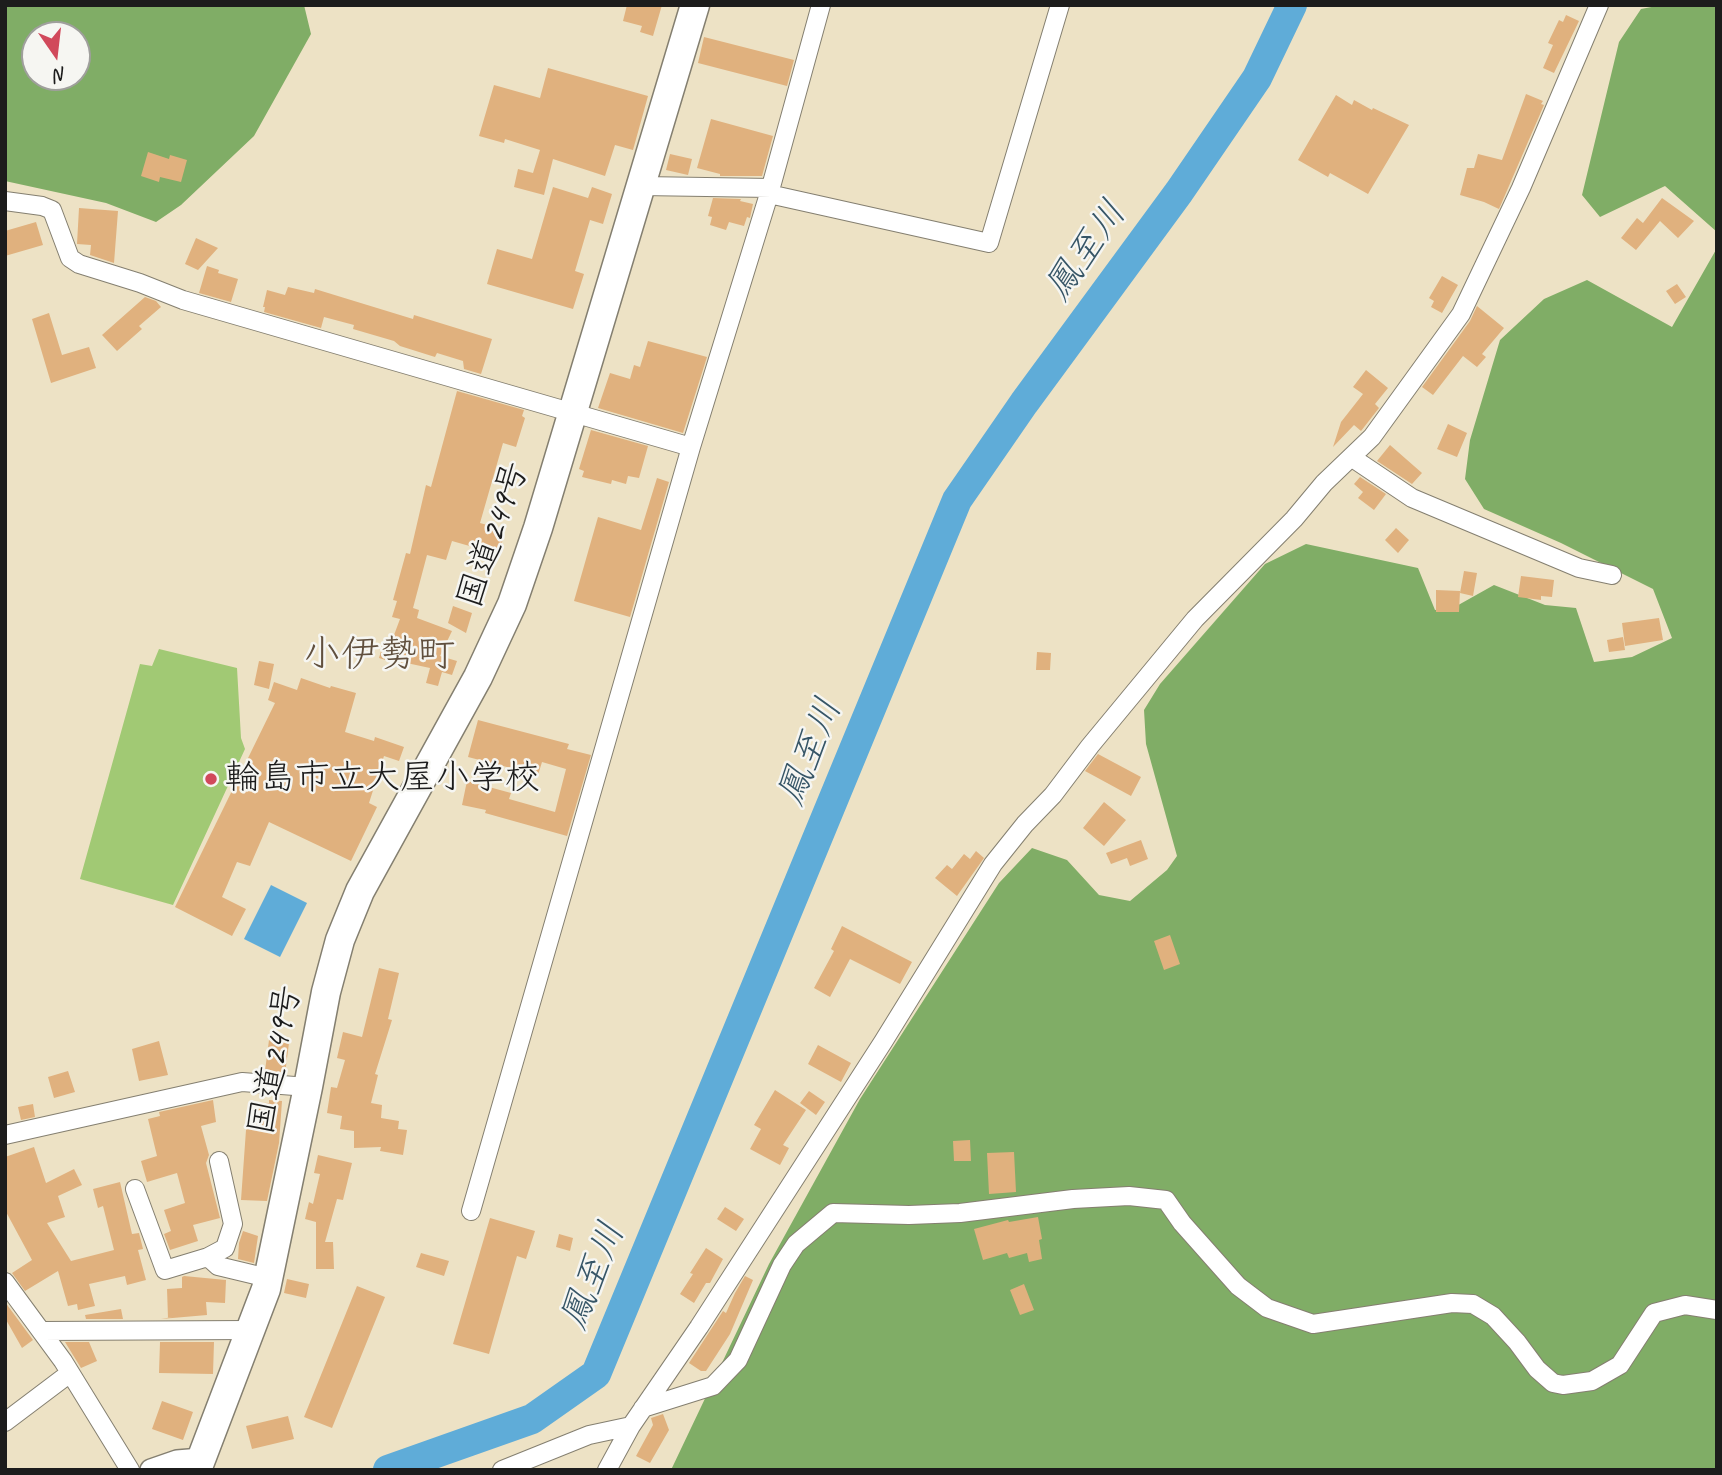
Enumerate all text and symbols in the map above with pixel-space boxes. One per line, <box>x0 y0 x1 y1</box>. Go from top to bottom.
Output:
north arrow <box>21 21 91 91</box>
text: N <box>52 61 69 88</box>
water label: 鳳至川 <box>1037 193 1137 309</box>
street label: 国道249号 <box>449 456 539 614</box>
district label: 小伊勢町 <box>303 633 455 679</box>
water label: 鳳至川 <box>770 692 852 812</box>
place label: 輪島市立大屋小学校 <box>225 758 540 800</box>
marker: 輪島市立大屋小学校 <box>203 771 219 787</box>
street label: 国道249号 <box>241 981 311 1139</box>
water label: 鳳至川 <box>553 1216 635 1336</box>

